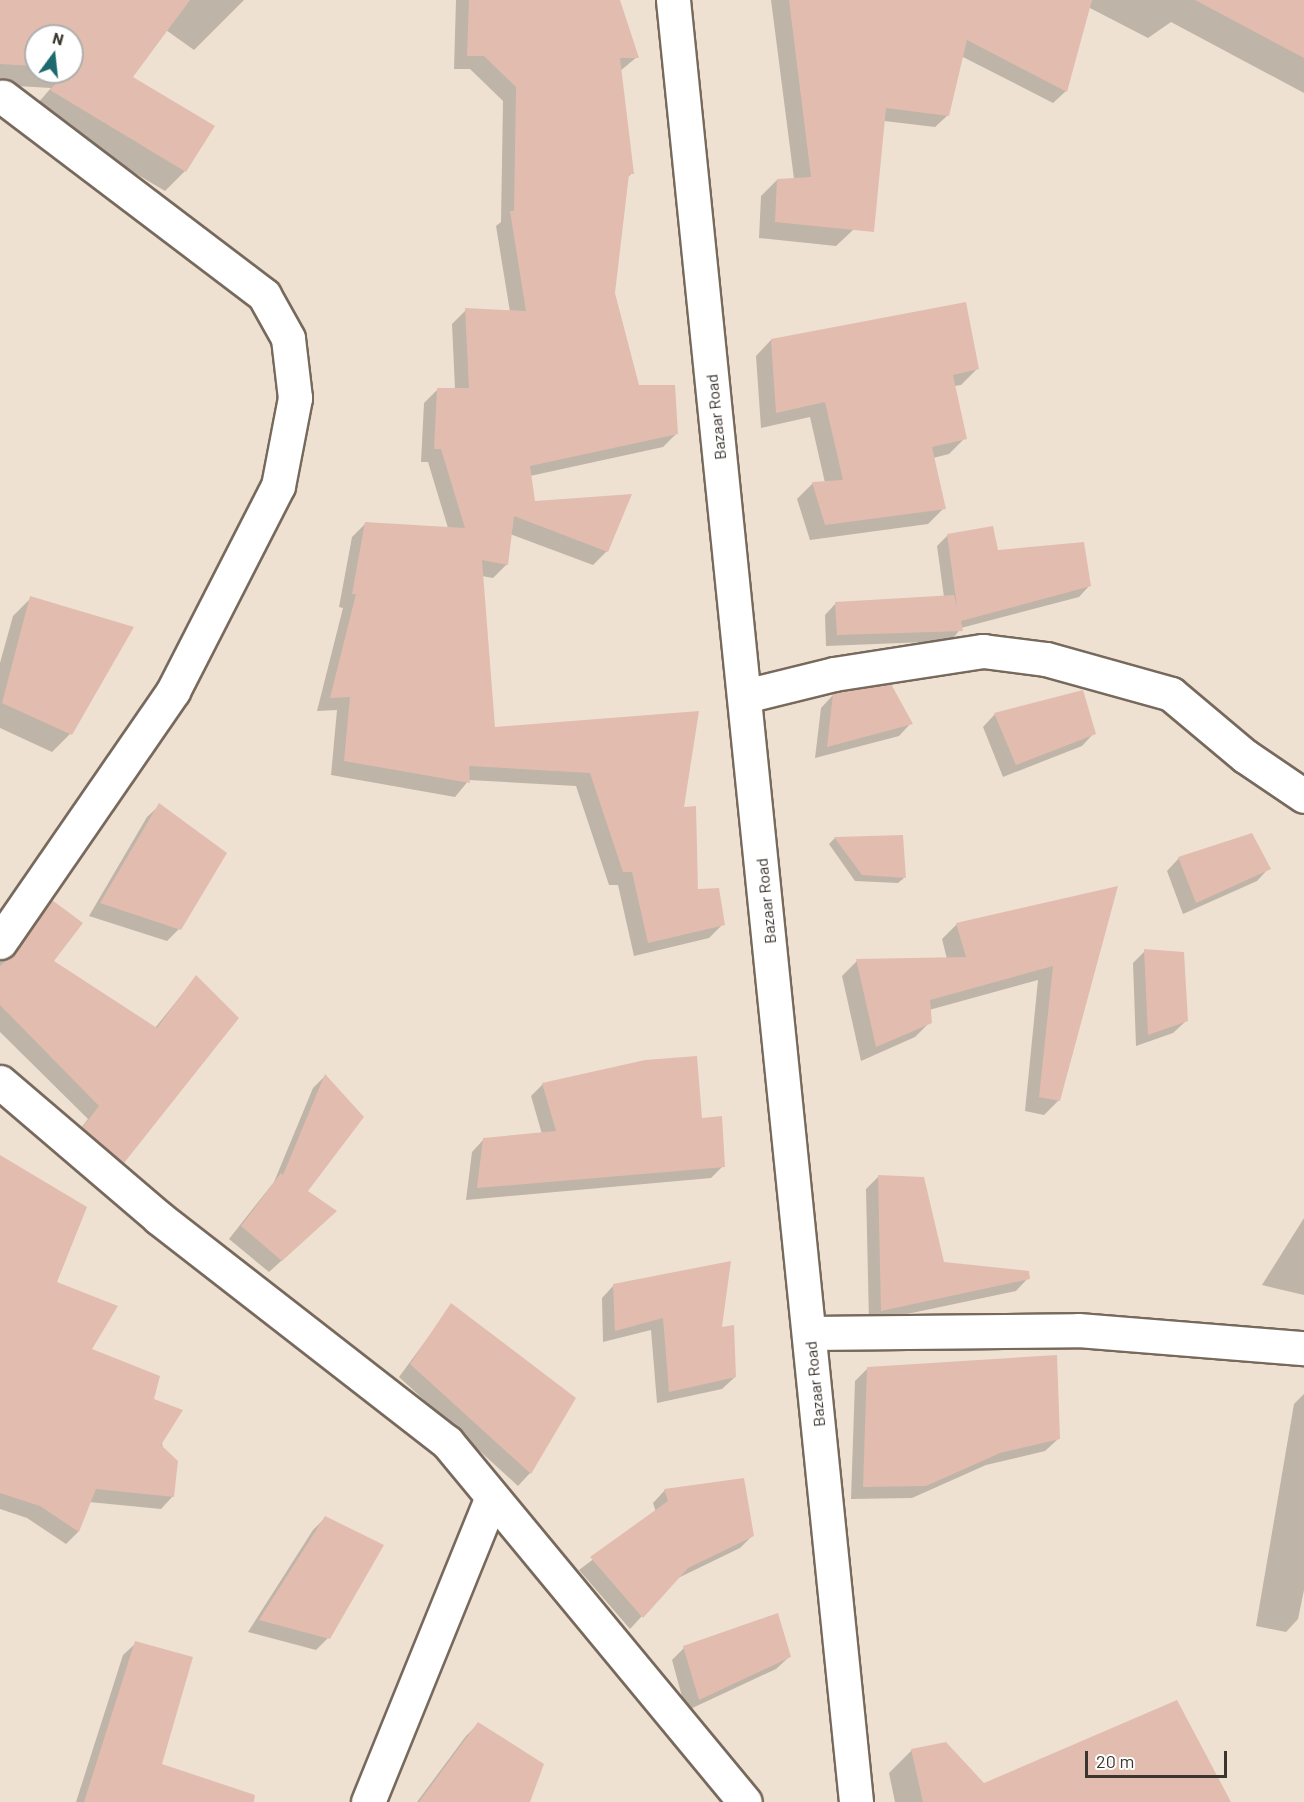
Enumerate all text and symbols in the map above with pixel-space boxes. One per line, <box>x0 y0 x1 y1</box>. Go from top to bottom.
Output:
north arrow <box>24 24 84 84</box>
text: N <box>51 28 66 49</box>
street label: Bazaar Road <box>702 373 730 461</box>
street label: Bazaar Road <box>752 857 780 945</box>
street label: Bazaar Road <box>801 1340 829 1428</box>
scale bar <box>1088 1739 1230 1777</box>
text: 20 m <box>1096 1750 1134 1772</box>

